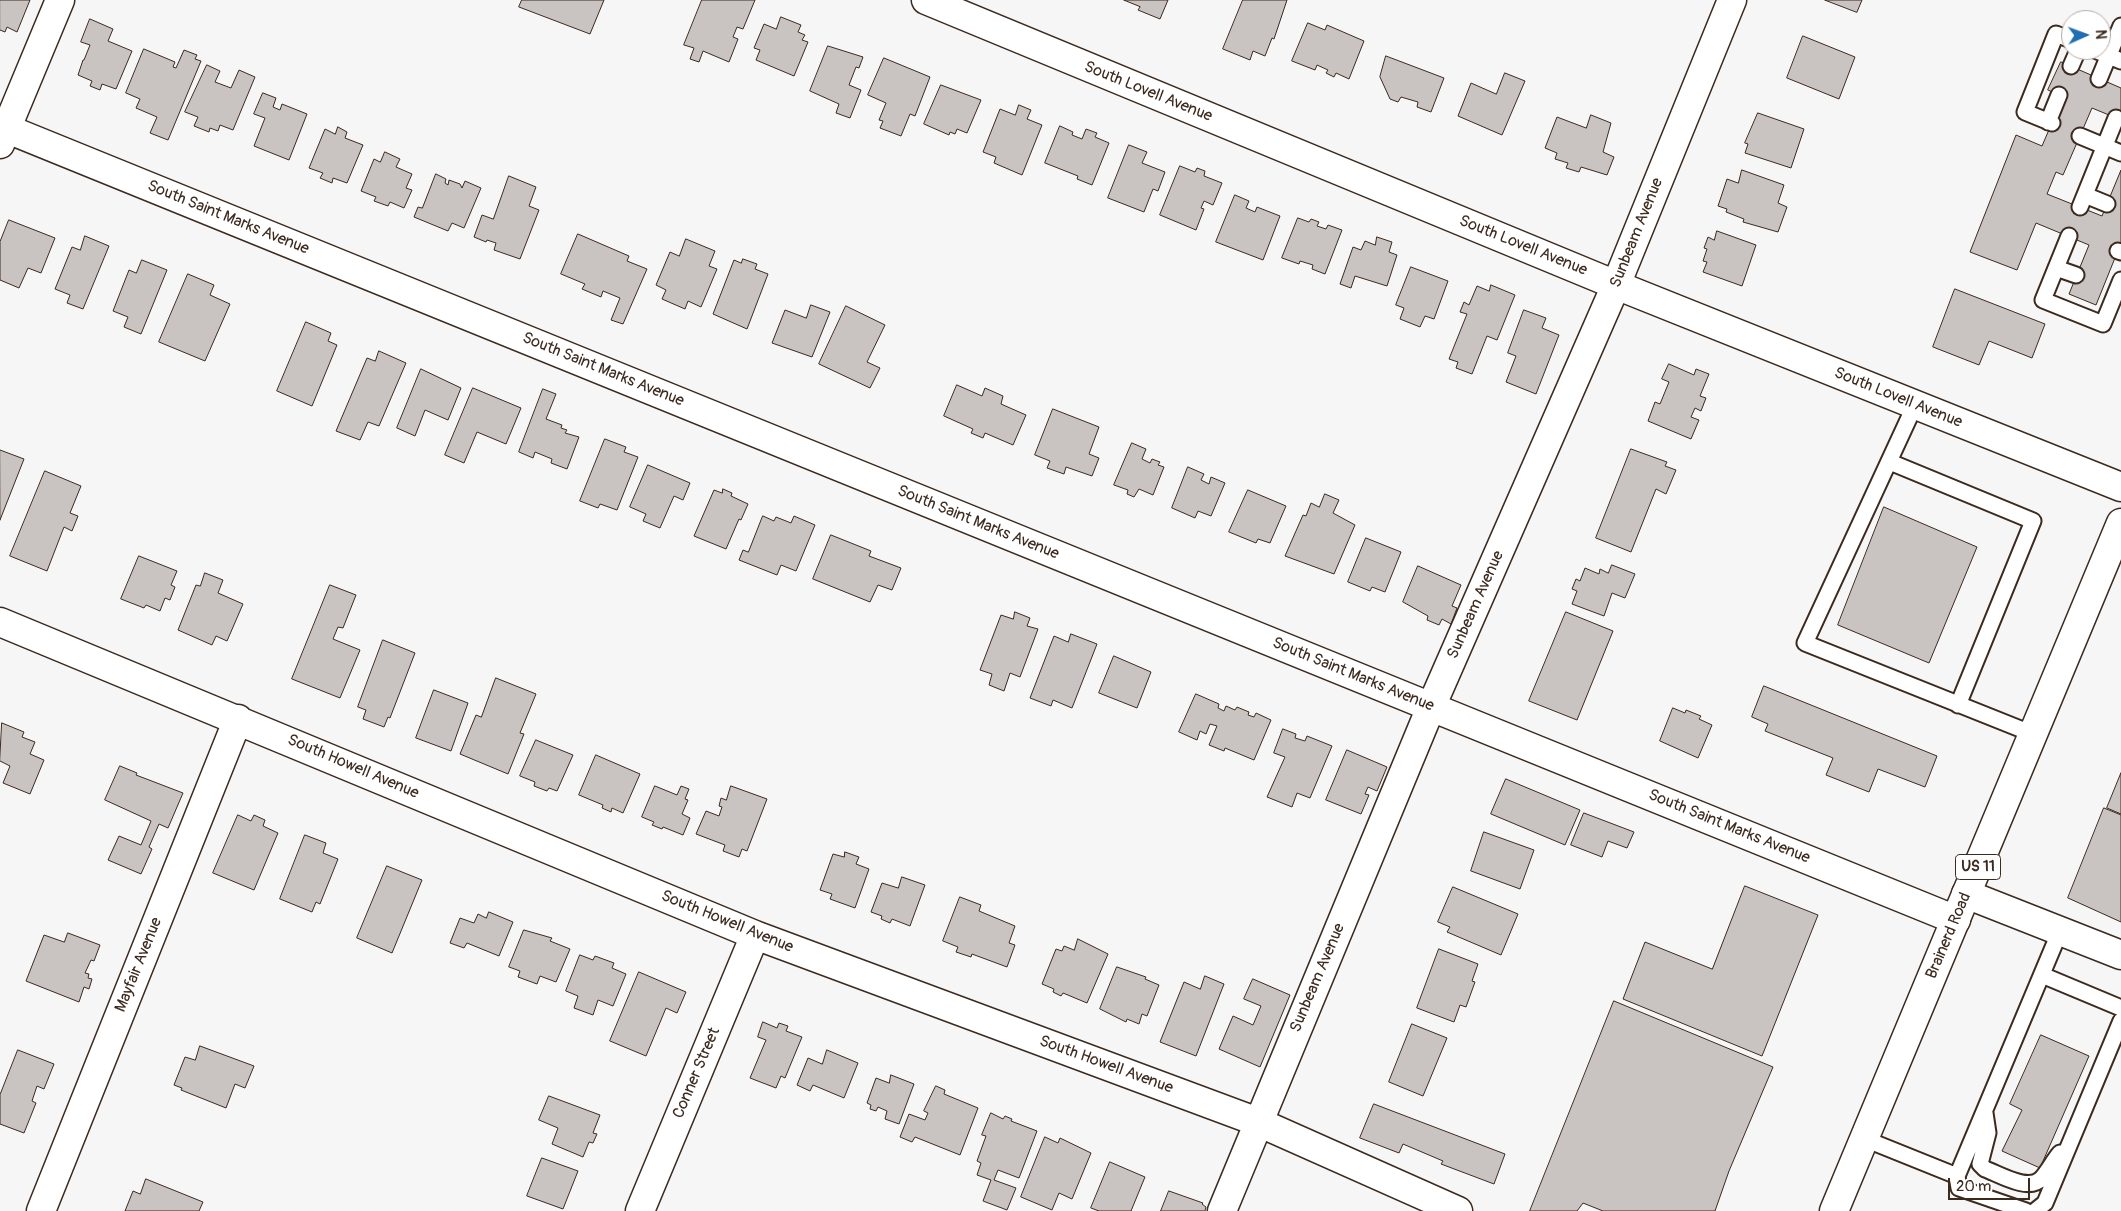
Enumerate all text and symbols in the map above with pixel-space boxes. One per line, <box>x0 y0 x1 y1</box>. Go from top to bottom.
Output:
north arrow <box>2061 10 2111 60</box>
text: N <box>2092 29 2109 40</box>
street label: South Lovell Avenue <box>1081 58 1215 126</box>
street label: Sunbeam Avenue <box>1606 175 1668 291</box>
street label: South Saint Marks Avenue <box>144 177 312 259</box>
street label: South Lovell Avenue <box>1456 212 1590 280</box>
street label: South Saint Marks Avenue <box>519 329 687 411</box>
street label: South Lovell Avenue <box>1831 364 1965 432</box>
street label: South Saint Marks Avenue <box>894 482 1062 564</box>
street label: Sunbeam Avenue <box>1444 548 1508 662</box>
street label: South Saint Marks Avenue <box>1269 634 1437 716</box>
street label: South Howell Avenue <box>284 731 422 803</box>
street label: South Saint Marks Avenue <box>1645 786 1813 868</box>
road number: US 11 <box>1956 854 2000 880</box>
street label: South Howell Avenue <box>658 887 796 957</box>
street label: Brainerd Road <box>1922 890 1976 982</box>
street label: Mayfair Avenue <box>111 915 167 1015</box>
street label: Sunbeam Avenue <box>1286 921 1350 1035</box>
street label: Conner Street <box>669 1025 725 1121</box>
street label: South Howell Avenue <box>1037 1032 1175 1098</box>
scale bar <box>1951 1168 2034 1200</box>
text: 20 m <box>1956 1177 1991 1196</box>

